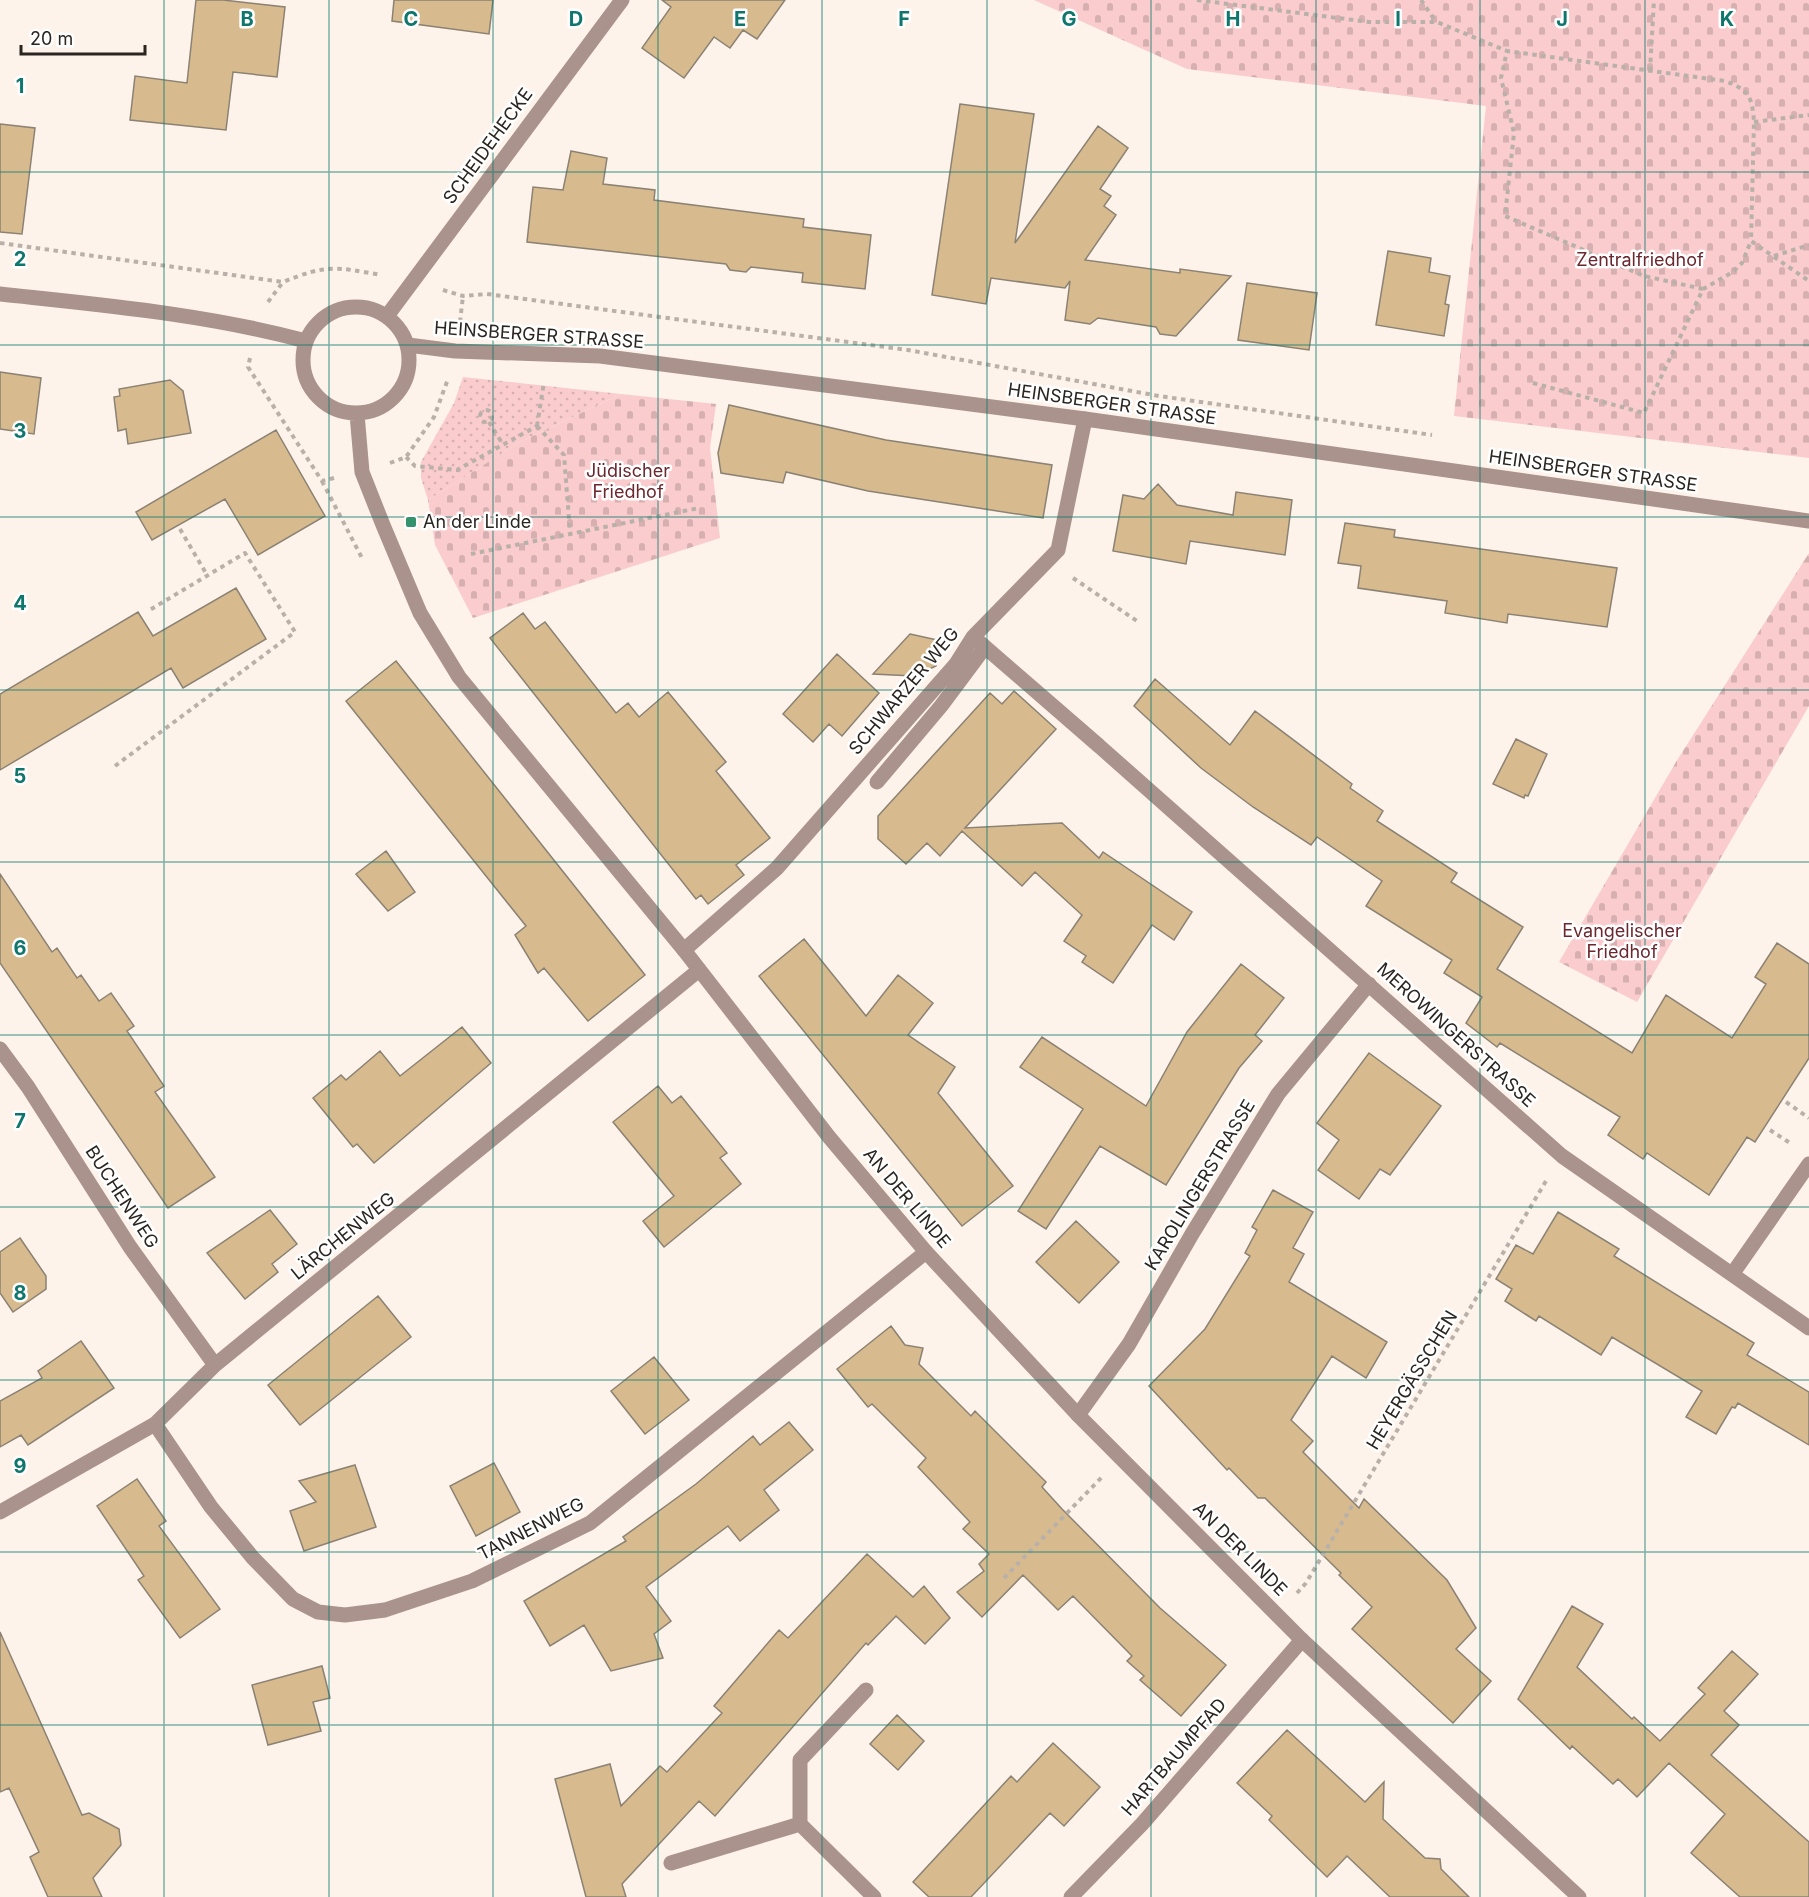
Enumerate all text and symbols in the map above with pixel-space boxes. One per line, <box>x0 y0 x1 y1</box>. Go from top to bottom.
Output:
text: B <box>240 7 254 31</box>
text: C <box>404 7 418 31</box>
text: D <box>569 7 583 31</box>
text: E <box>734 7 746 31</box>
text: F <box>898 7 910 31</box>
text: G <box>1061 7 1077 31</box>
text: H <box>1226 7 1240 31</box>
text: I <box>1395 7 1401 31</box>
text: J <box>1556 7 1568 31</box>
text: K <box>1720 7 1734 31</box>
scale bar <box>21 18 146 56</box>
text: 20 m <box>30 28 73 49</box>
text: 1 <box>16 74 24 98</box>
street label: SCHEIDEHECKE <box>439 84 537 208</box>
text: 2 <box>14 247 26 271</box>
park label: Zentralfriedhof <box>1576 249 1704 270</box>
street label: HEINSBERGER STRASSE <box>433 317 645 352</box>
street label: HEINSBERGER STRASSE <box>1006 378 1218 429</box>
text: 3 <box>14 419 26 443</box>
street label: HEINSBERGER STRASSE <box>1487 445 1699 496</box>
park label: Jüdischer Friedhof <box>586 460 670 502</box>
place label: An der Linde <box>423 511 531 532</box>
marker: An der Linde <box>404 515 418 529</box>
text: 4 <box>13 591 27 615</box>
street label: SCHWARZER WEG <box>844 623 963 759</box>
text: 5 <box>14 764 26 788</box>
park label: Evangelischer Friedhof <box>1562 920 1682 962</box>
text: 6 <box>14 936 27 960</box>
street label: MEROWINGERSTRASSE <box>1373 958 1540 1111</box>
street label: KAROLINGERSTRASSE <box>1140 1096 1259 1274</box>
text: 7 <box>14 1109 26 1133</box>
street label: BUCHENWEG <box>81 1141 163 1252</box>
street label: AN DER LINDE <box>860 1143 955 1252</box>
street label: LÄRCHENWEG <box>286 1187 399 1284</box>
text: 8 <box>13 1281 27 1305</box>
street label: HEYERGÄSSCHEN <box>1361 1306 1461 1453</box>
text: 9 <box>14 1454 27 1478</box>
street label: TANNENWEG <box>474 1493 587 1564</box>
street label: AN DER LINDE <box>1189 1497 1292 1600</box>
street label: HARTBAUMPFAD <box>1117 1694 1230 1820</box>

